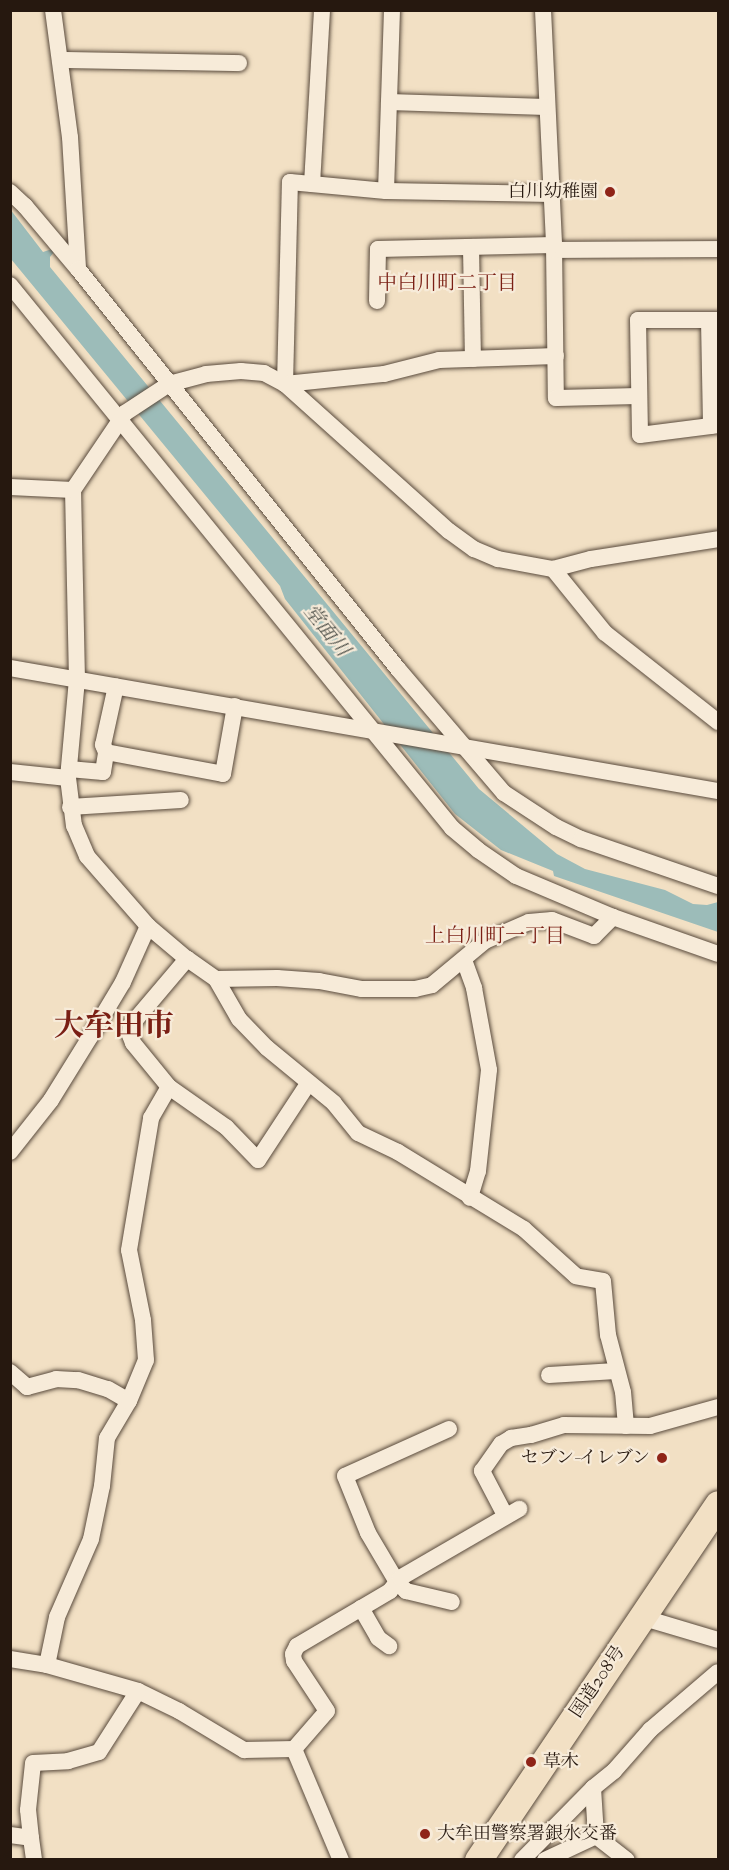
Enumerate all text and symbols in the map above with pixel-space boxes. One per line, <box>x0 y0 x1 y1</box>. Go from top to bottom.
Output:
place label: 白川幼稚園 <box>508 181 598 203</box>
marker: 白川幼稚園 <box>603 185 617 199</box>
district label: 中白川町二丁目 <box>377 270 517 294</box>
water label: 堂面川 <box>299 599 355 661</box>
district label: 上白川町一丁目 <box>425 923 565 947</box>
district label: 大牟田市 <box>54 1008 174 1044</box>
place label: セブン-イレブン <box>519 1447 650 1469</box>
marker: セブン-イレブン <box>655 1451 669 1465</box>
street label: 国道208号 <box>566 1642 630 1722</box>
place label: 草木 <box>543 1751 579 1773</box>
marker: 草木 <box>524 1755 538 1769</box>
place label: 大牟田警察署銀水交番 <box>437 1823 617 1845</box>
marker: 大牟田警察署銀水交番 <box>418 1827 432 1841</box>

